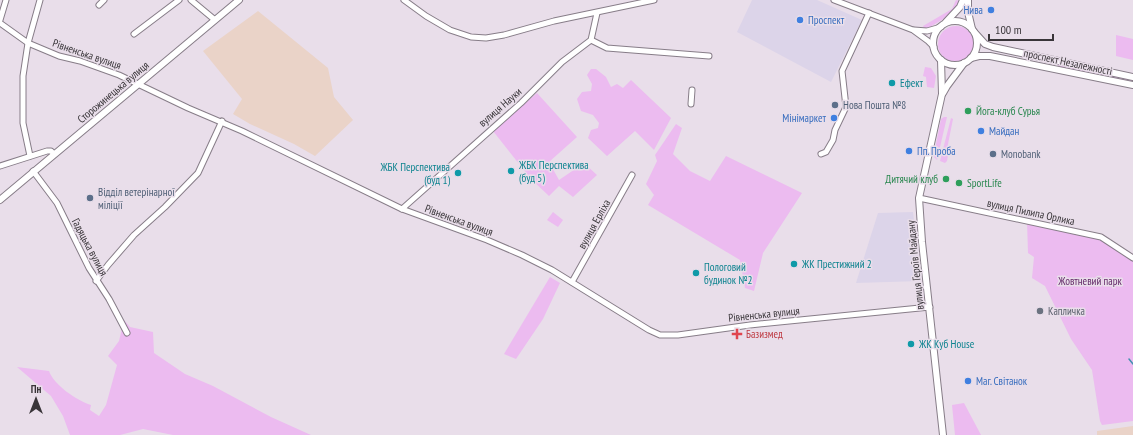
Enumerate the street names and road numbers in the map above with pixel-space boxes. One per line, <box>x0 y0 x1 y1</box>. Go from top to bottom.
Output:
street label: Рівненська вулиця <box>51 36 123 72</box>
street label: проспект Незалежності <box>1022 46 1114 78</box>
street label: Сторожинецька вулиця <box>74 58 152 126</box>
street label: вулиця Науки <box>476 84 525 130</box>
street label: вулиця Пилипа Орлика <box>986 196 1076 228</box>
street label: вулиця Ерліха <box>575 197 613 251</box>
street label: Рівненська вулиця <box>423 201 495 239</box>
street label: Гадяцька вулиця <box>69 216 111 278</box>
street label: вулиця Героїв Майдану <box>903 219 927 310</box>
street label: Рівненська вулиця <box>728 303 800 325</box>

